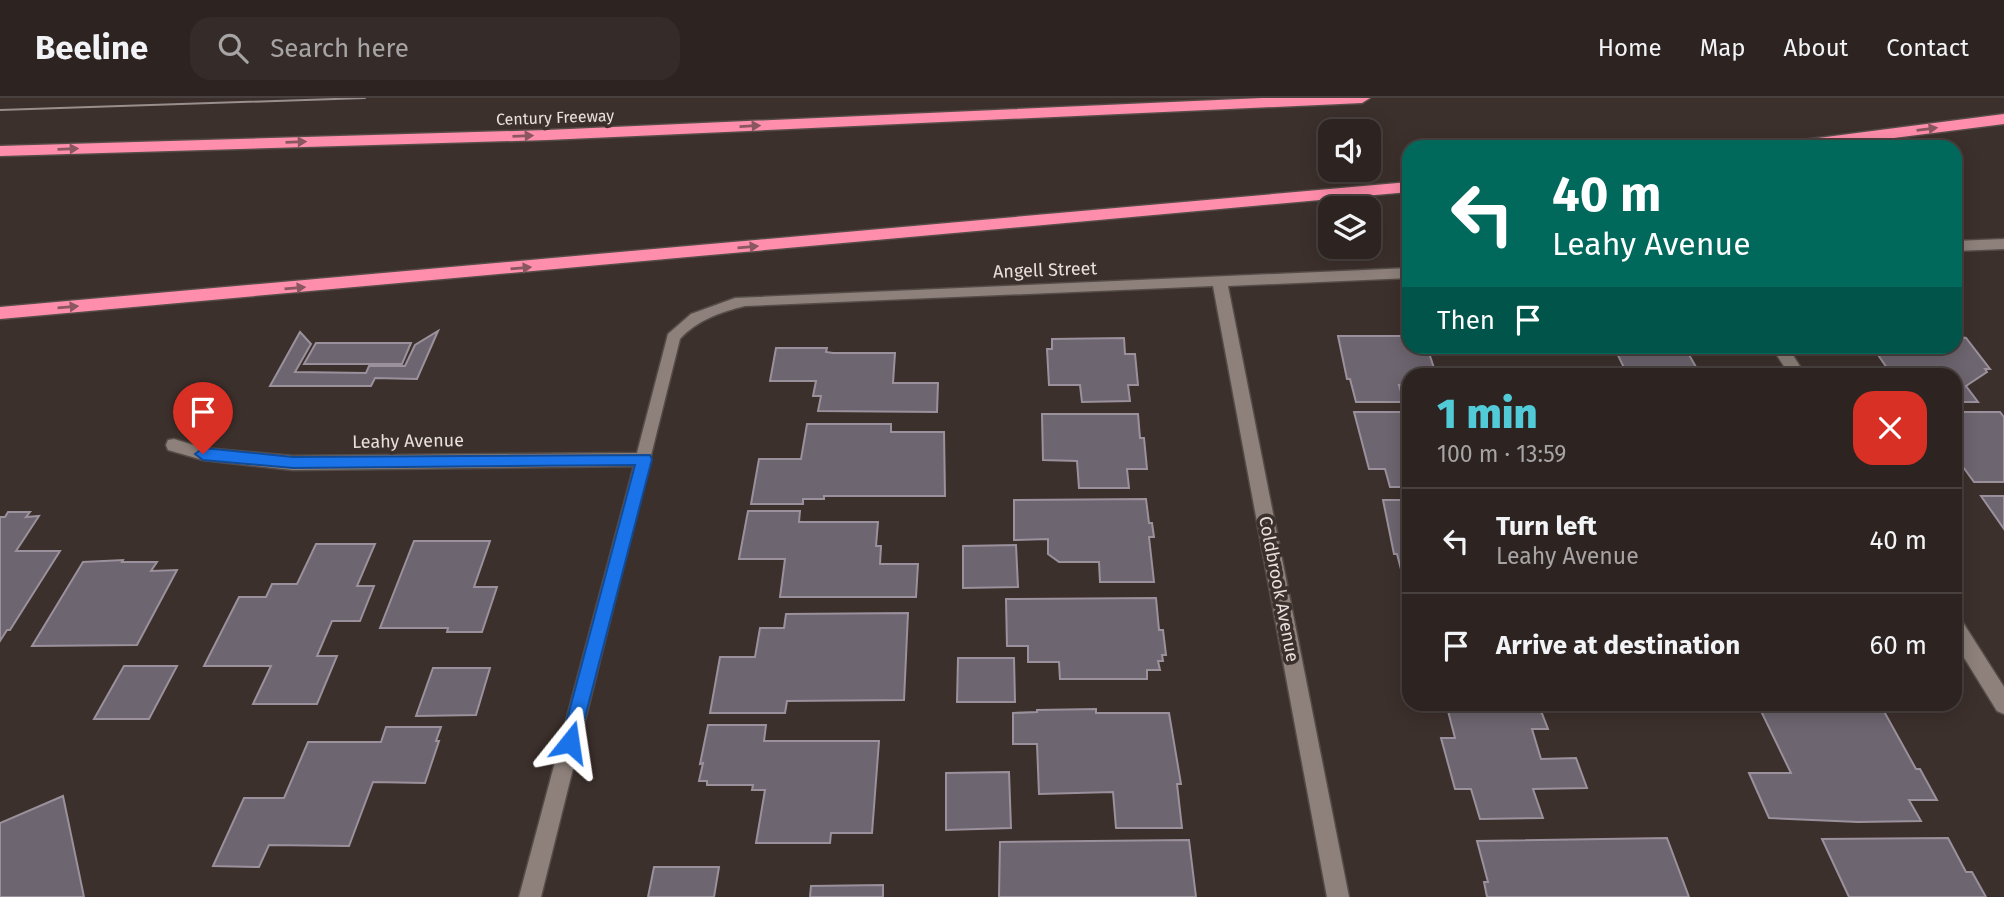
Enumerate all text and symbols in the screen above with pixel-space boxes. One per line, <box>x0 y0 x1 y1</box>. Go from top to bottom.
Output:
search box <box>190 17 680 80</box>
text: Beeline <box>35 28 148 68</box>
icon: search <box>214 29 252 67</box>
text: Search here <box>270 33 409 64</box>
text: Home <box>1598 34 1662 62</box>
text: Map <box>1700 34 1746 62</box>
text: About <box>1784 34 1848 62</box>
text: Contact <box>1886 34 1969 62</box>
street label: Century Freeway <box>496 106 615 129</box>
map controls <box>1318 119 1381 259</box>
button: sound <box>1318 119 1381 182</box>
one-way arrow <box>740 120 762 131</box>
one-way arrow <box>1916 123 1938 134</box>
one-way arrow <box>512 130 534 141</box>
one-way arrow <box>285 137 307 148</box>
one-way arrow <box>57 143 79 154</box>
text: 40 m <box>1552 165 1661 224</box>
icon: left <box>1437 168 1528 259</box>
button: layers <box>1318 196 1381 259</box>
text: Leahy Avenue <box>1552 225 1751 263</box>
one-way arrow <box>737 241 759 252</box>
street label: Angell Street <box>993 257 1098 283</box>
one-way arrow <box>510 262 532 273</box>
one-way arrow <box>284 282 306 293</box>
one-way arrow <box>57 301 79 312</box>
icon: arrive <box>1509 301 1547 339</box>
text: Then <box>1437 305 1495 336</box>
pin <box>173 382 233 454</box>
text: 1 min <box>1437 389 1538 439</box>
button: close <box>1853 391 1927 465</box>
icon: arrive <box>184 393 222 431</box>
street label: Leahy Avenue <box>352 429 464 453</box>
text: 100 m · 13:59 <box>1437 440 1566 468</box>
text: Turn left <box>1496 511 1597 542</box>
street label: Coldbrook Avenue <box>1254 514 1304 664</box>
icon: left <box>1437 522 1475 560</box>
text: 40 m <box>1869 525 1927 556</box>
text: Leahy Avenue <box>1496 542 1639 570</box>
icon: arrive <box>1437 627 1475 665</box>
text: Arrive at destination <box>1496 630 1740 661</box>
text: 60 m <box>1869 630 1927 661</box>
position arrow <box>533 705 607 779</box>

